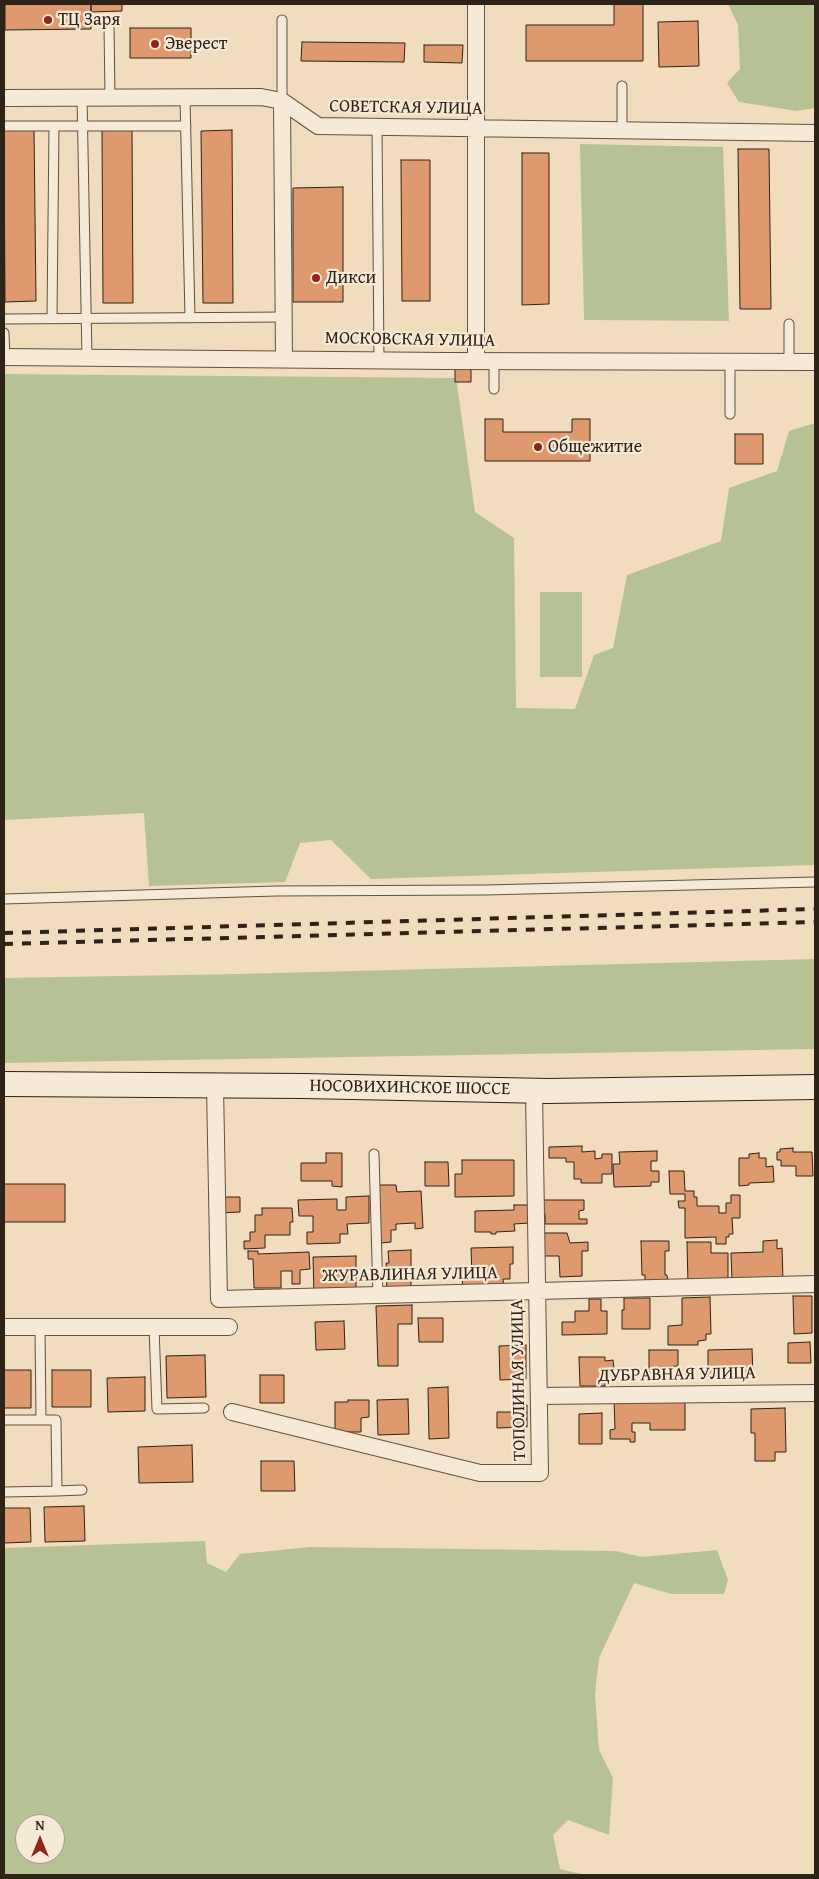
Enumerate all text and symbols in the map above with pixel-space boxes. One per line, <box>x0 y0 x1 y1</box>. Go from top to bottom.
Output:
place label: ТЦ Заря <box>58 9 120 31</box>
marker: ТЦ Заря <box>42 14 54 26</box>
place label: Эверест <box>165 33 227 55</box>
marker: Эверест <box>149 38 161 50</box>
street label: СОВЕТСКАЯ УЛИЦА <box>329 96 483 120</box>
place label: Дикси <box>326 267 376 289</box>
marker: Дикси <box>310 272 322 284</box>
street label: МОСКОВСКАЯ УЛИЦА <box>325 328 495 352</box>
place label: Общежитие <box>548 436 642 458</box>
marker: Общежитие <box>532 441 544 453</box>
street label: НОСОВИХИНСКОЕ ШОССЕ <box>310 1075 510 1101</box>
street label: ЖУРАВЛИНАЯ УЛИЦА <box>322 1263 498 1287</box>
street label: ТОПОЛИНАЯ УЛИЦА <box>507 1299 531 1461</box>
street label: ДУБРАВНАЯ УЛИЦА <box>598 1363 756 1387</box>
north arrow <box>15 1814 65 1864</box>
text: N <box>35 1815 45 1835</box>

